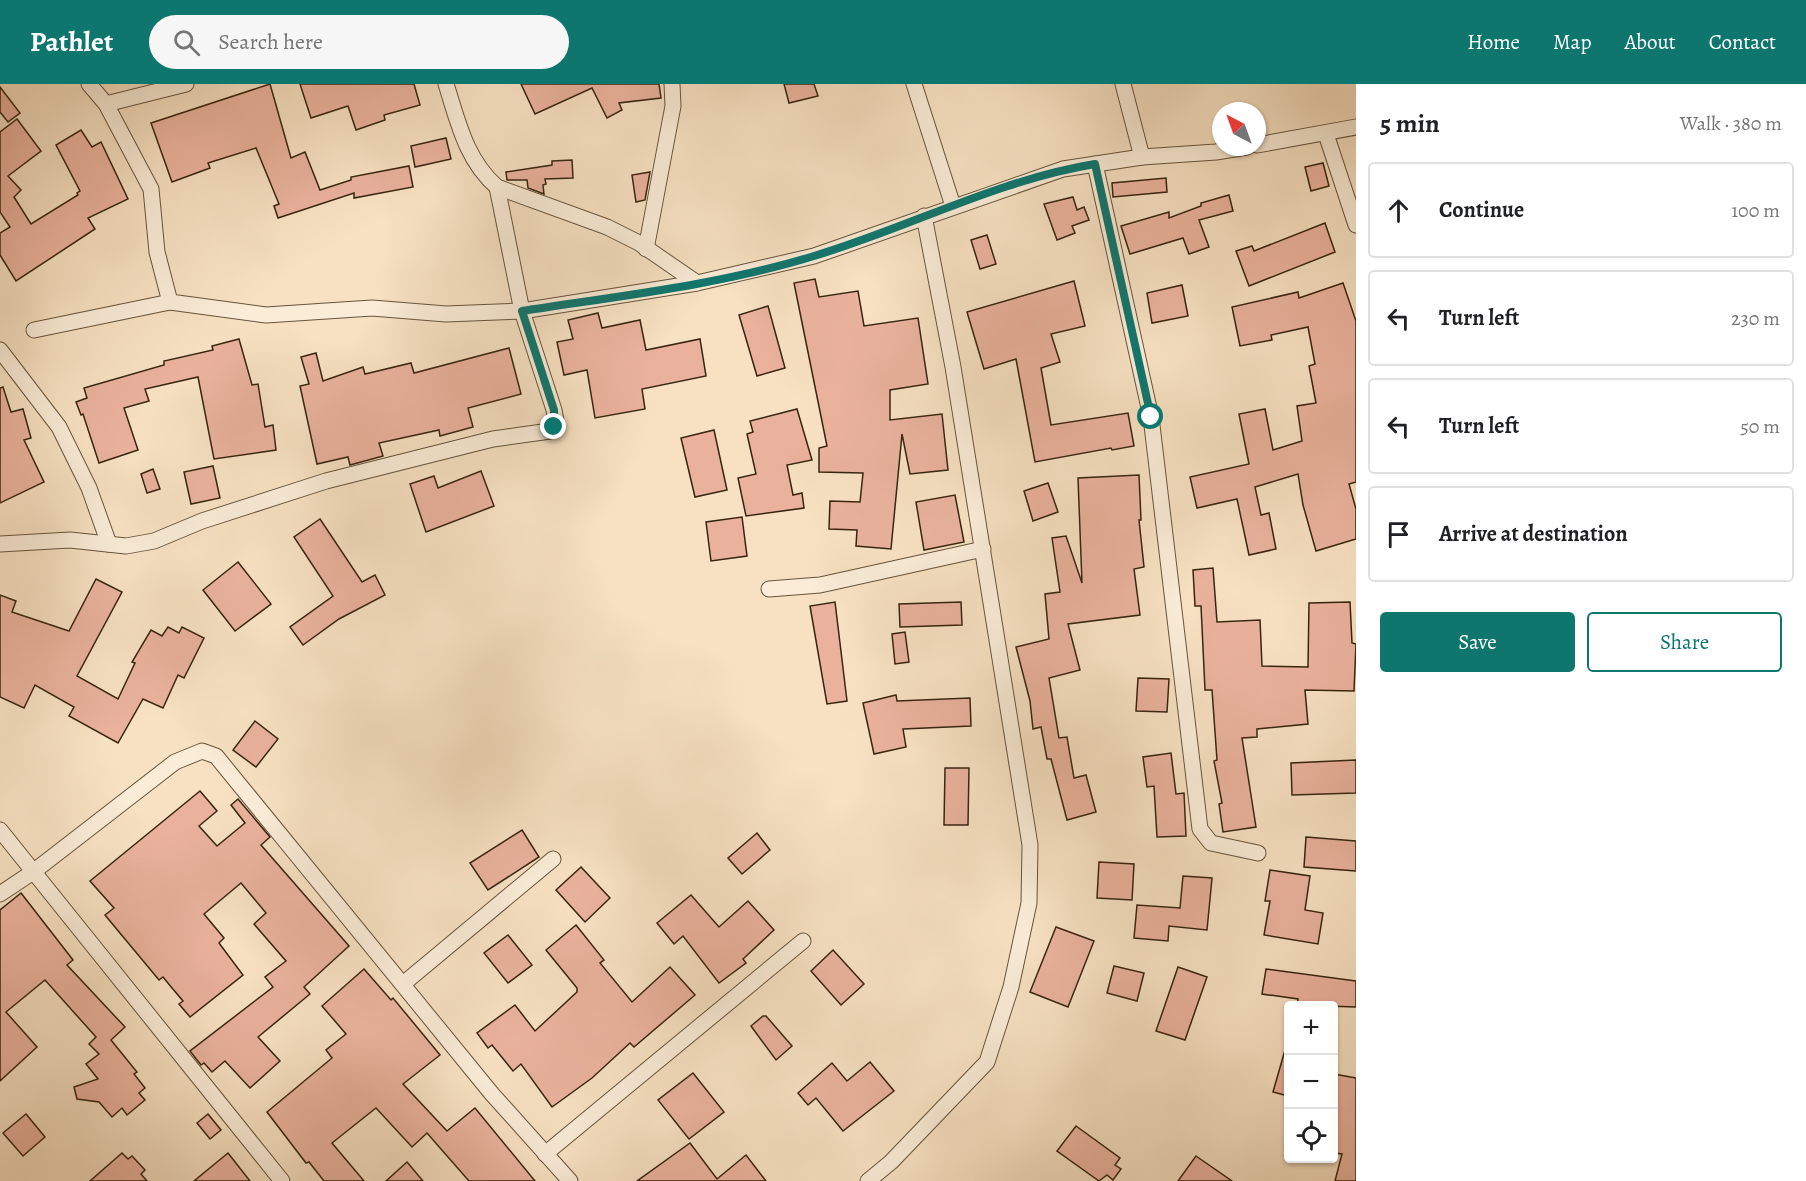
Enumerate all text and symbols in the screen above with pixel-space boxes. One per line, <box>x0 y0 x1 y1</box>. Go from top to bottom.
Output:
search box <box>149 15 569 69</box>
text: Pathlet <box>30 23 113 61</box>
icon: search <box>170 26 203 59</box>
text: Search here <box>218 27 323 57</box>
text: Home <box>1467 28 1520 56</box>
text: Map <box>1553 28 1591 56</box>
text: About <box>1624 28 1676 56</box>
text: Contact <box>1709 28 1776 56</box>
north arrow <box>1212 102 1266 156</box>
text: 5 min <box>1380 106 1440 141</box>
text: Walk · 380 m <box>1680 110 1782 137</box>
icon: ahead <box>1382 194 1415 227</box>
text: Continue <box>1439 195 1524 225</box>
text: 100 m <box>1731 197 1780 224</box>
icon: left <box>1382 302 1415 335</box>
text: Turn left <box>1439 303 1519 333</box>
text: 230 m <box>1731 305 1780 332</box>
route start <box>1137 403 1163 429</box>
icon: left <box>1382 410 1415 443</box>
text: Turn left <box>1439 411 1519 441</box>
route end <box>540 413 566 439</box>
text: 50 m <box>1740 413 1780 440</box>
icon: arrive <box>1382 518 1415 551</box>
text: Arrive at destination <box>1439 519 1628 549</box>
button: Save <box>1380 612 1575 672</box>
button: Share <box>1587 612 1782 672</box>
map controls <box>1284 1001 1338 1163</box>
button: + <box>1284 1001 1338 1055</box>
button: − <box>1284 1055 1338 1109</box>
button: locate <box>1284 1109 1338 1163</box>

